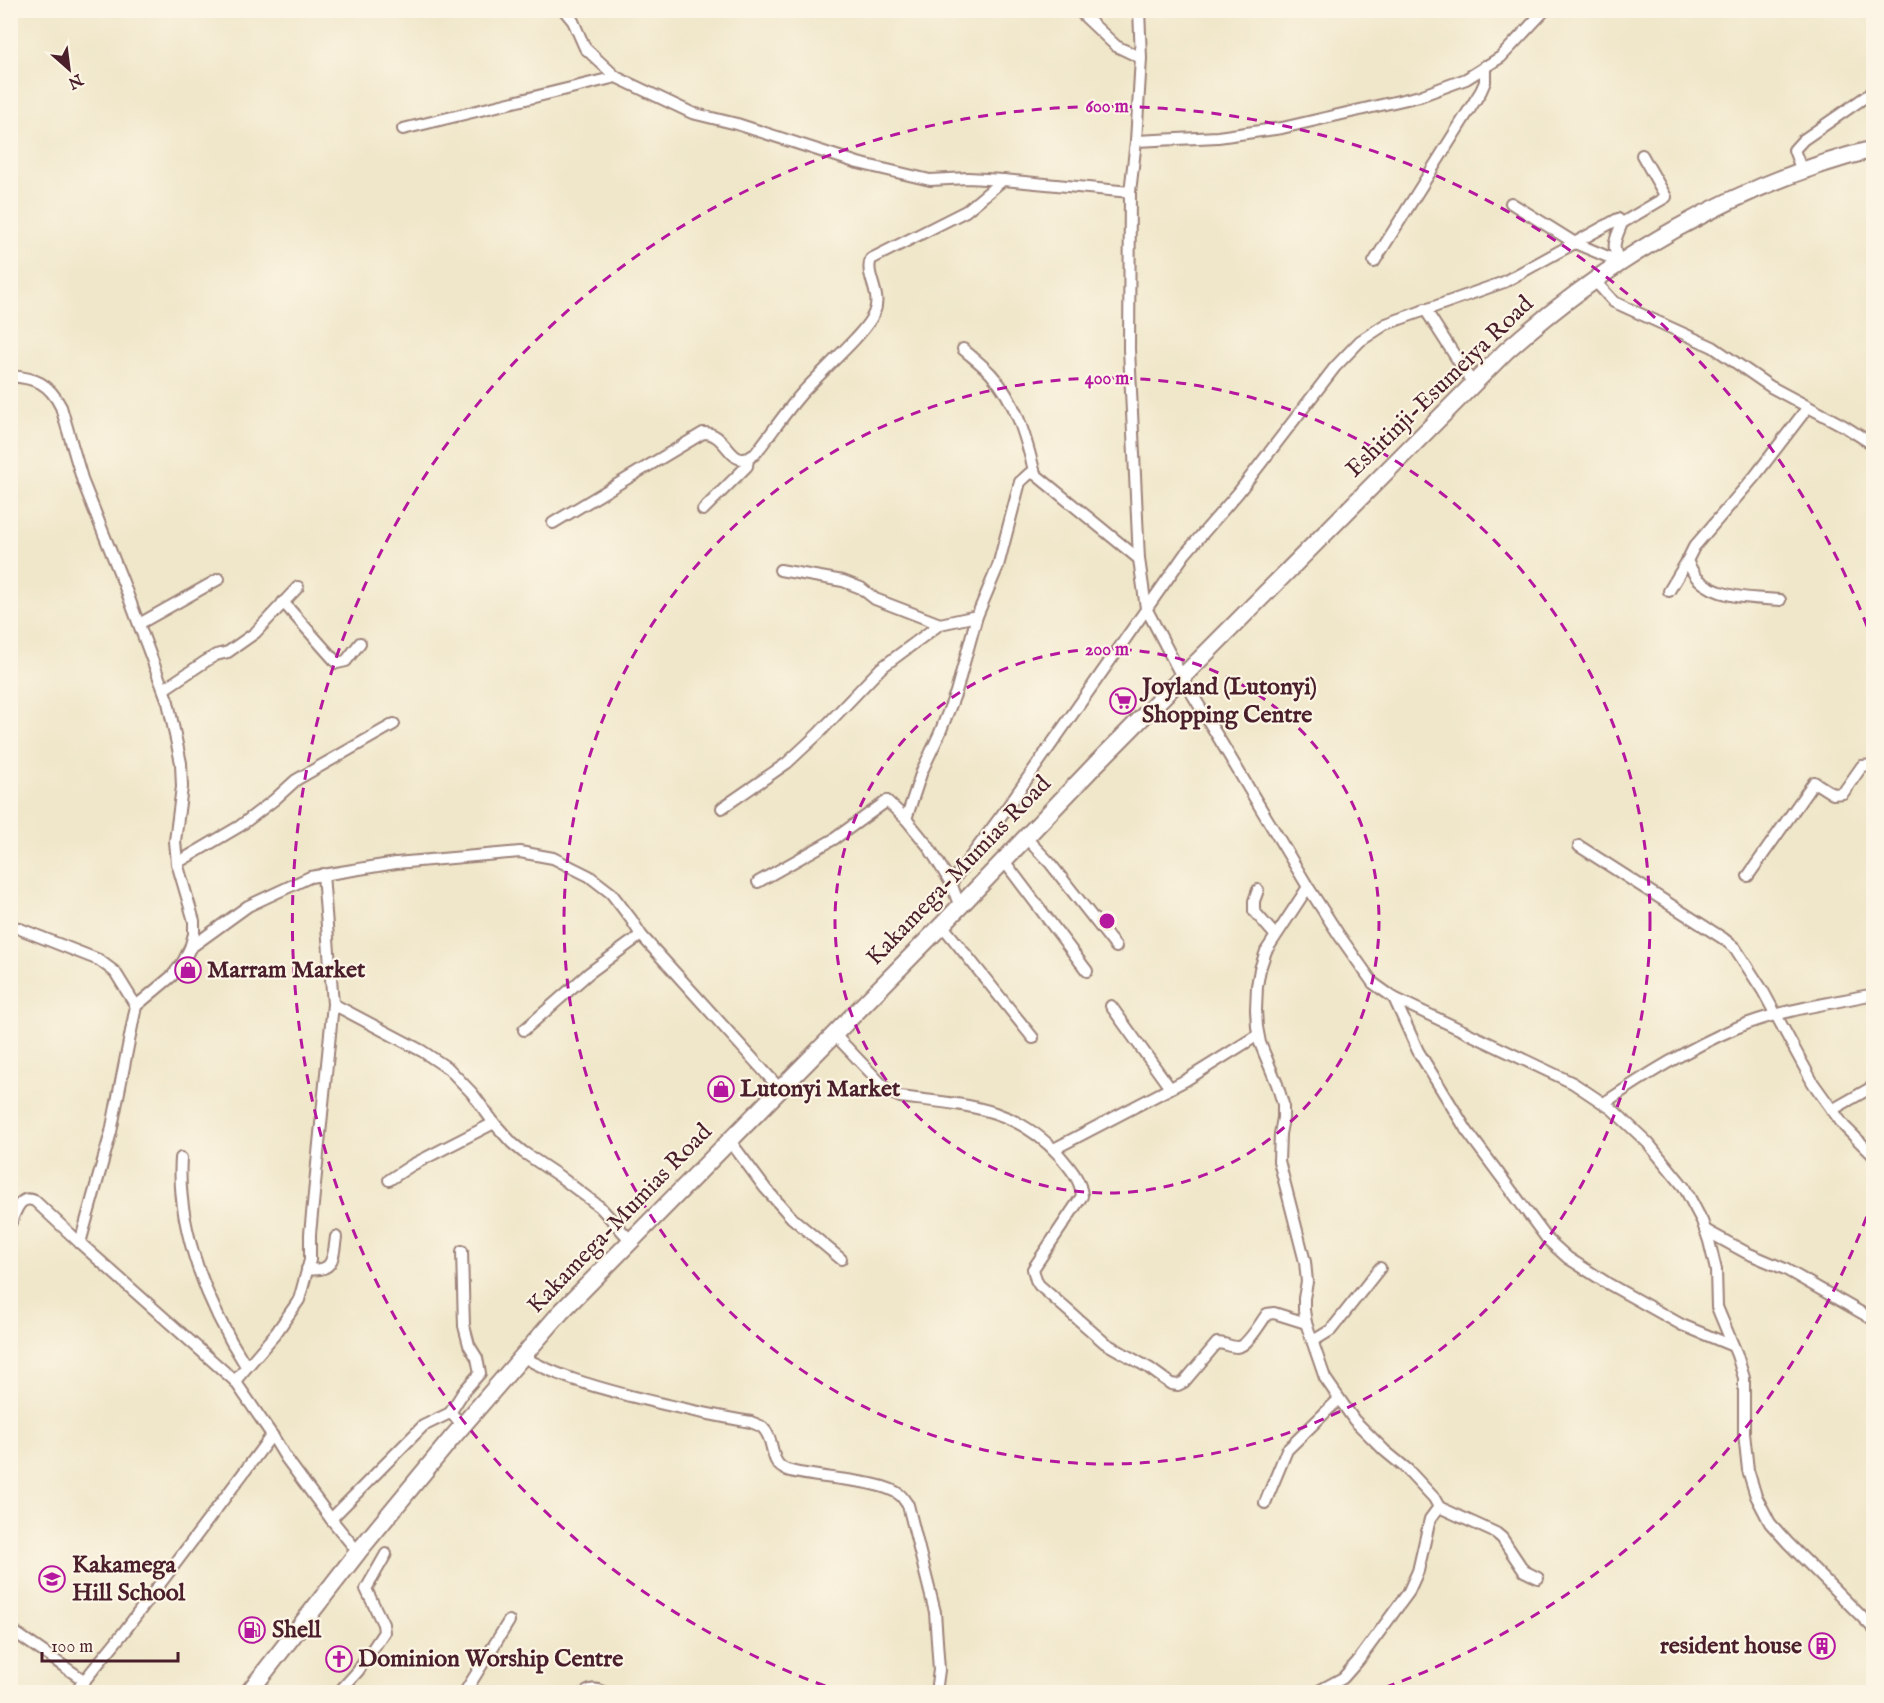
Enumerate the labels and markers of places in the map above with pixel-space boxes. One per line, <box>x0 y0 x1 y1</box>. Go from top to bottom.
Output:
place label: Joyland (Lutonyi) Shopping Centre <box>1139 672 1317 731</box>
supermarket icon: Joyland (Lutonyi) Shopping Centre <box>1108 686 1138 716</box>
centre of rings <box>1097 911 1117 931</box>
shop icon: Marram Market <box>173 955 203 985</box>
place label: Marram Market <box>207 955 366 986</box>
shop icon: Lutonyi Market <box>706 1074 736 1104</box>
place label: Lutonyi Market <box>740 1074 901 1105</box>
place label: Kakamega Hill School <box>72 1550 185 1609</box>
school or university icon: Kakamega Hill School <box>37 1564 67 1594</box>
fuel station icon: Shell <box>237 1615 267 1645</box>
place label: Shell <box>272 1615 322 1646</box>
place label: resident house <box>1660 1631 1802 1662</box>
building icon: resident house <box>1807 1631 1837 1661</box>
church icon: Dominion Worship Centre <box>324 1644 354 1674</box>
place label: Dominion Worship Centre <box>358 1644 623 1675</box>

